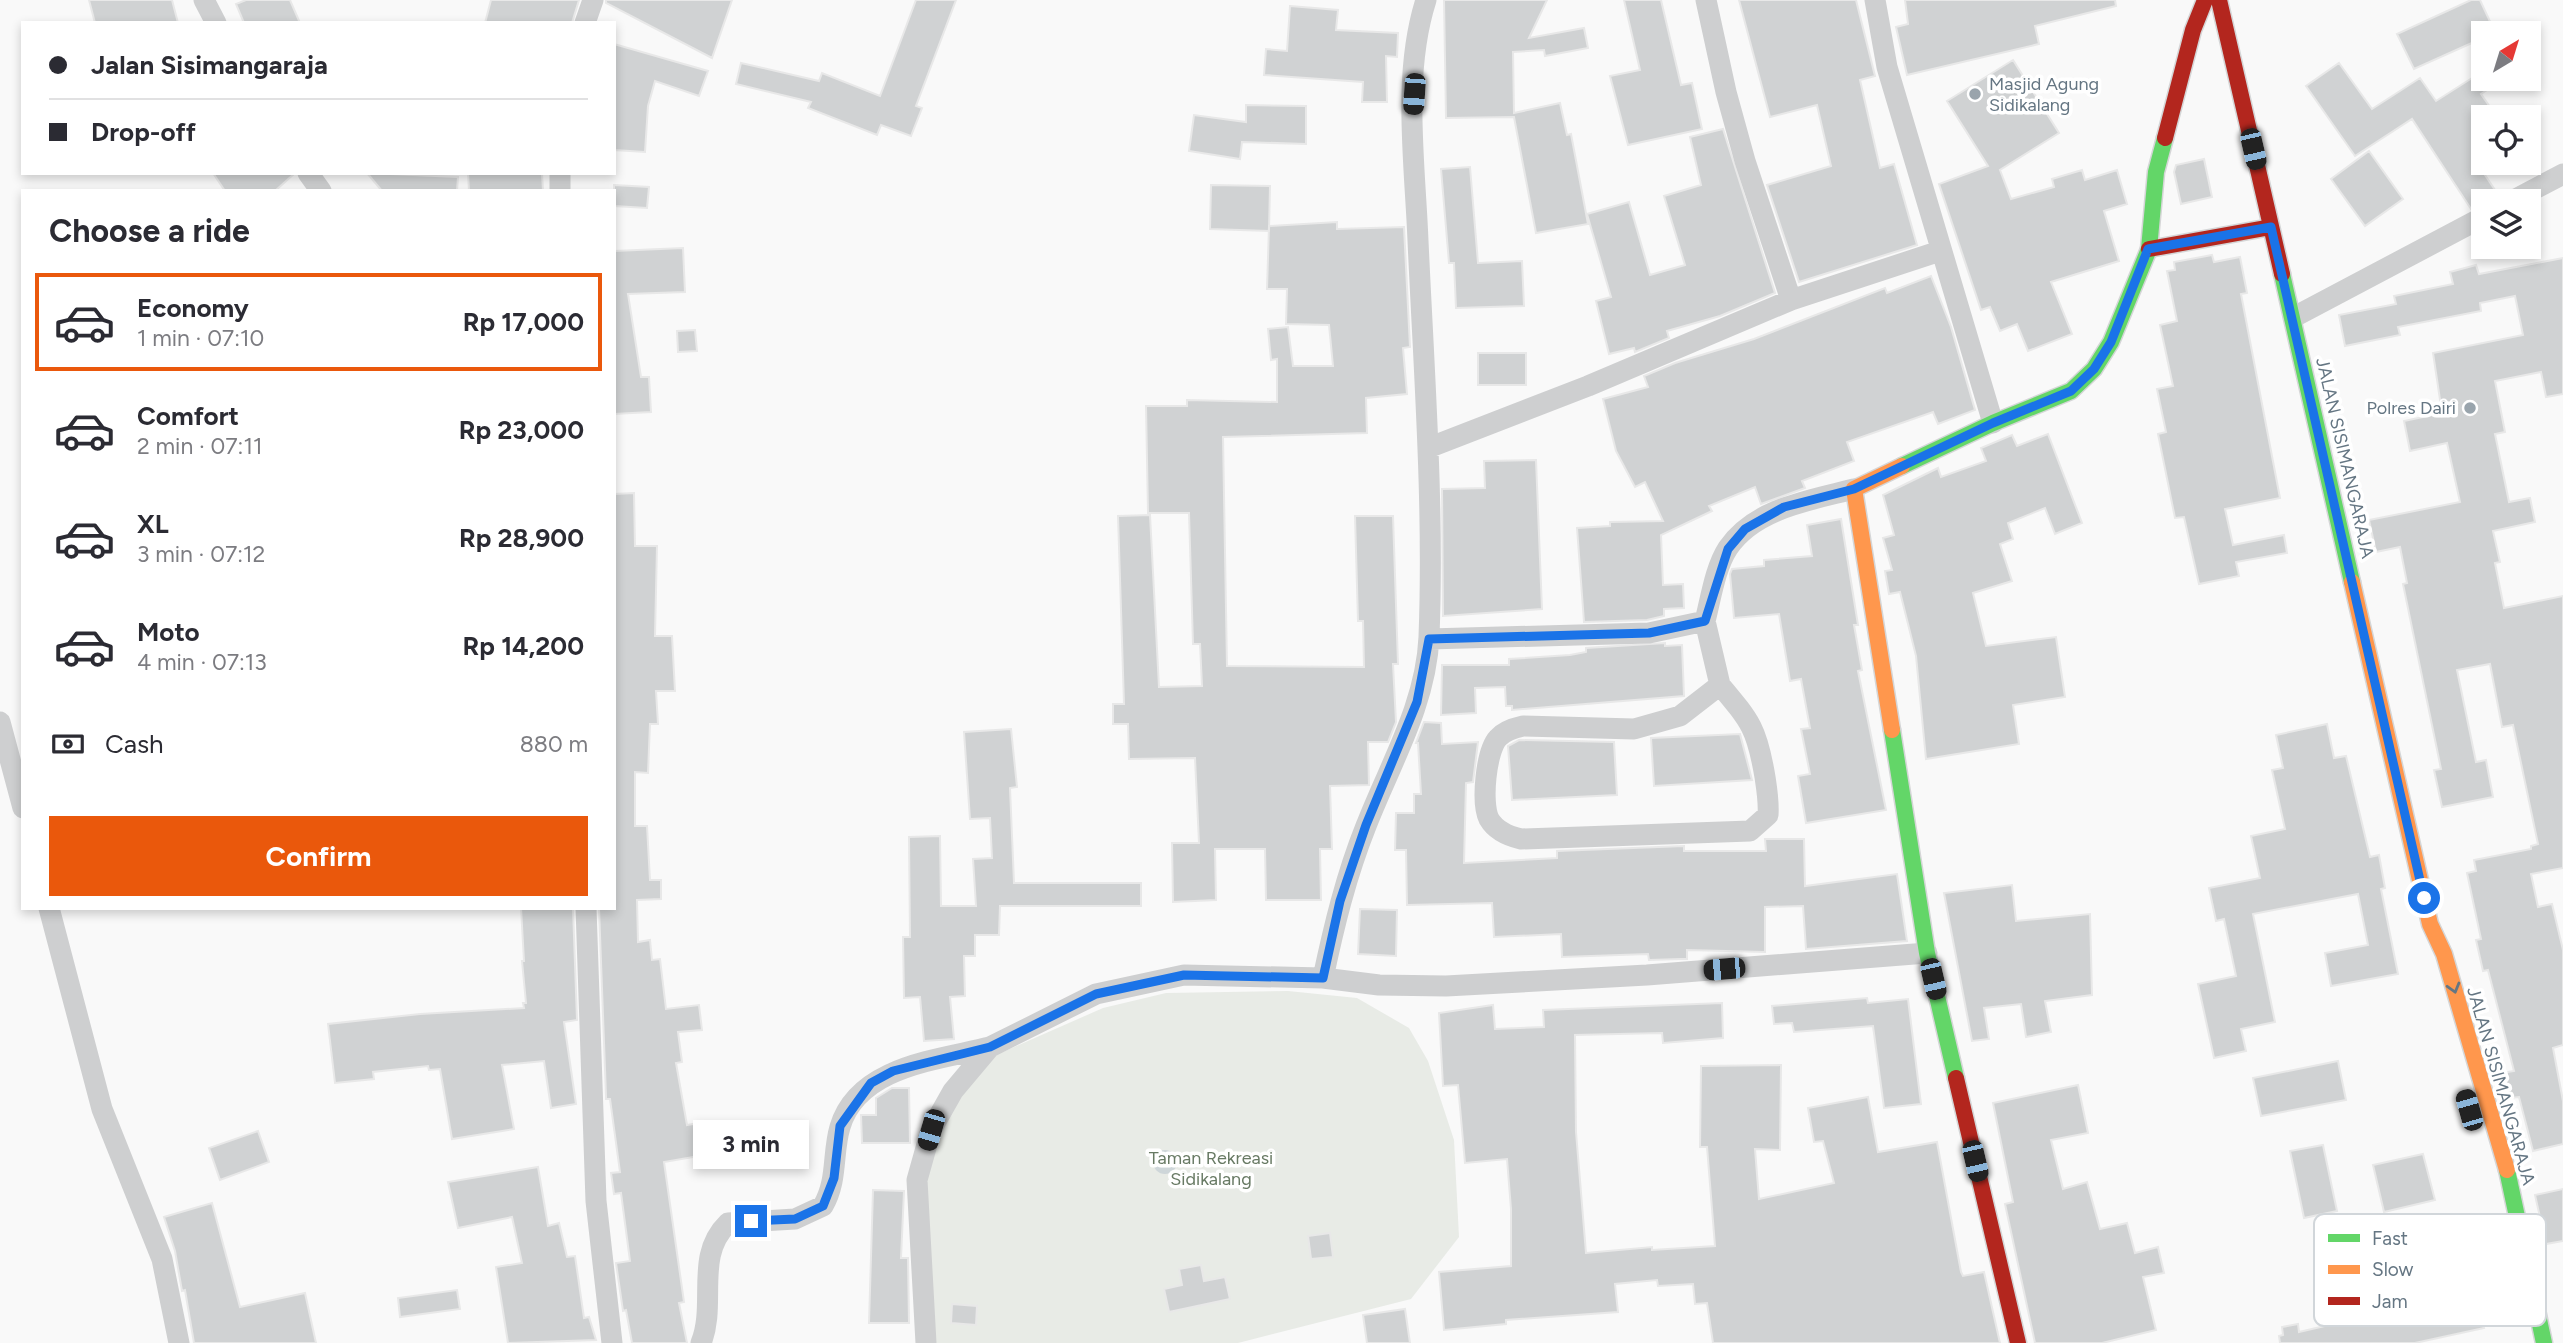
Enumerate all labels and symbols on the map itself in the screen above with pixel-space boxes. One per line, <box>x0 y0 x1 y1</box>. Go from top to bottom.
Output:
north arrow <box>2471 21 2541 91</box>
car <box>1403 72 1426 116</box>
place label: Masjid Agung Sidikalang <box>1989 73 2099 116</box>
marker: Masjid Agung Sidikalang <box>1967 86 1983 102</box>
car <box>2239 126 2268 172</box>
street label: JALAN SISIMANGARAJA <box>2311 356 2379 560</box>
place label: Polres Dairi <box>2367 397 2456 419</box>
marker: Polres Dairi <box>2462 400 2478 416</box>
route start <box>2408 882 2440 914</box>
car <box>1919 956 1948 1002</box>
car <box>1703 957 1746 981</box>
one-way arrow <box>2446 982 2460 994</box>
street label: JALAN SISIMANGARAJA <box>2462 984 2540 1188</box>
car <box>2454 1087 2485 1133</box>
car <box>916 1107 947 1153</box>
callout: 3 min <box>693 1120 809 1168</box>
car <box>1961 1138 1990 1184</box>
park label: Taman Rekreasi Sidikalang <box>1149 1147 1273 1190</box>
route end <box>735 1205 767 1237</box>
legend <box>2314 1214 2546 1326</box>
text: Fast <box>2372 1227 2408 1250</box>
text: Slow <box>2372 1258 2414 1281</box>
text: Jam <box>2372 1290 2408 1313</box>

